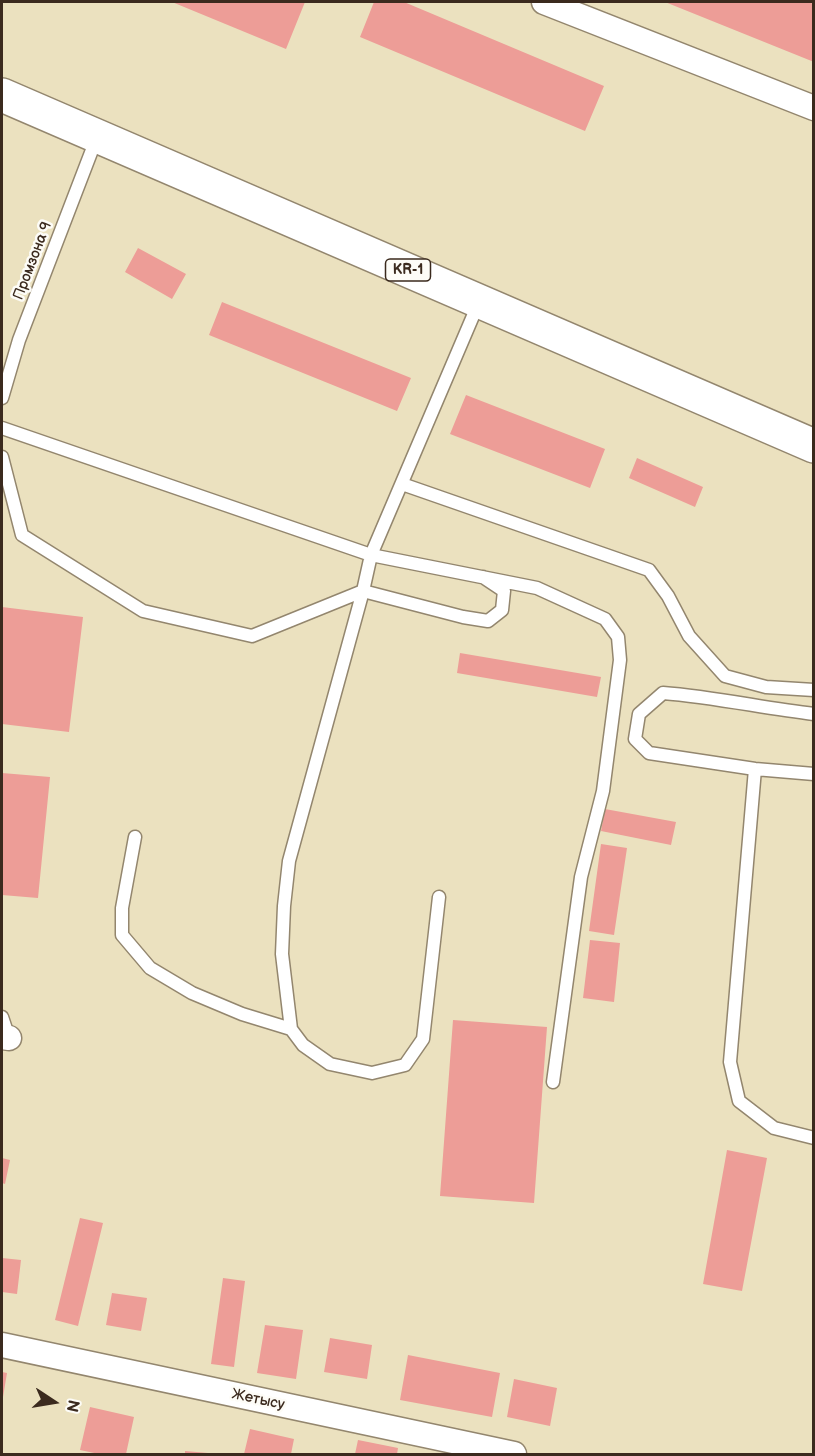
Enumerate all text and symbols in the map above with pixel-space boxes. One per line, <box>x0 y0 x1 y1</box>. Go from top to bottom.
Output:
street label: Промзона 9 <box>10 219 56 303</box>
road number: KR-1 <box>386 259 430 281</box>
north arrow <box>24 1372 84 1432</box>
street label: Жетысу <box>230 1386 286 1414</box>
text: N <box>62 1398 83 1414</box>

